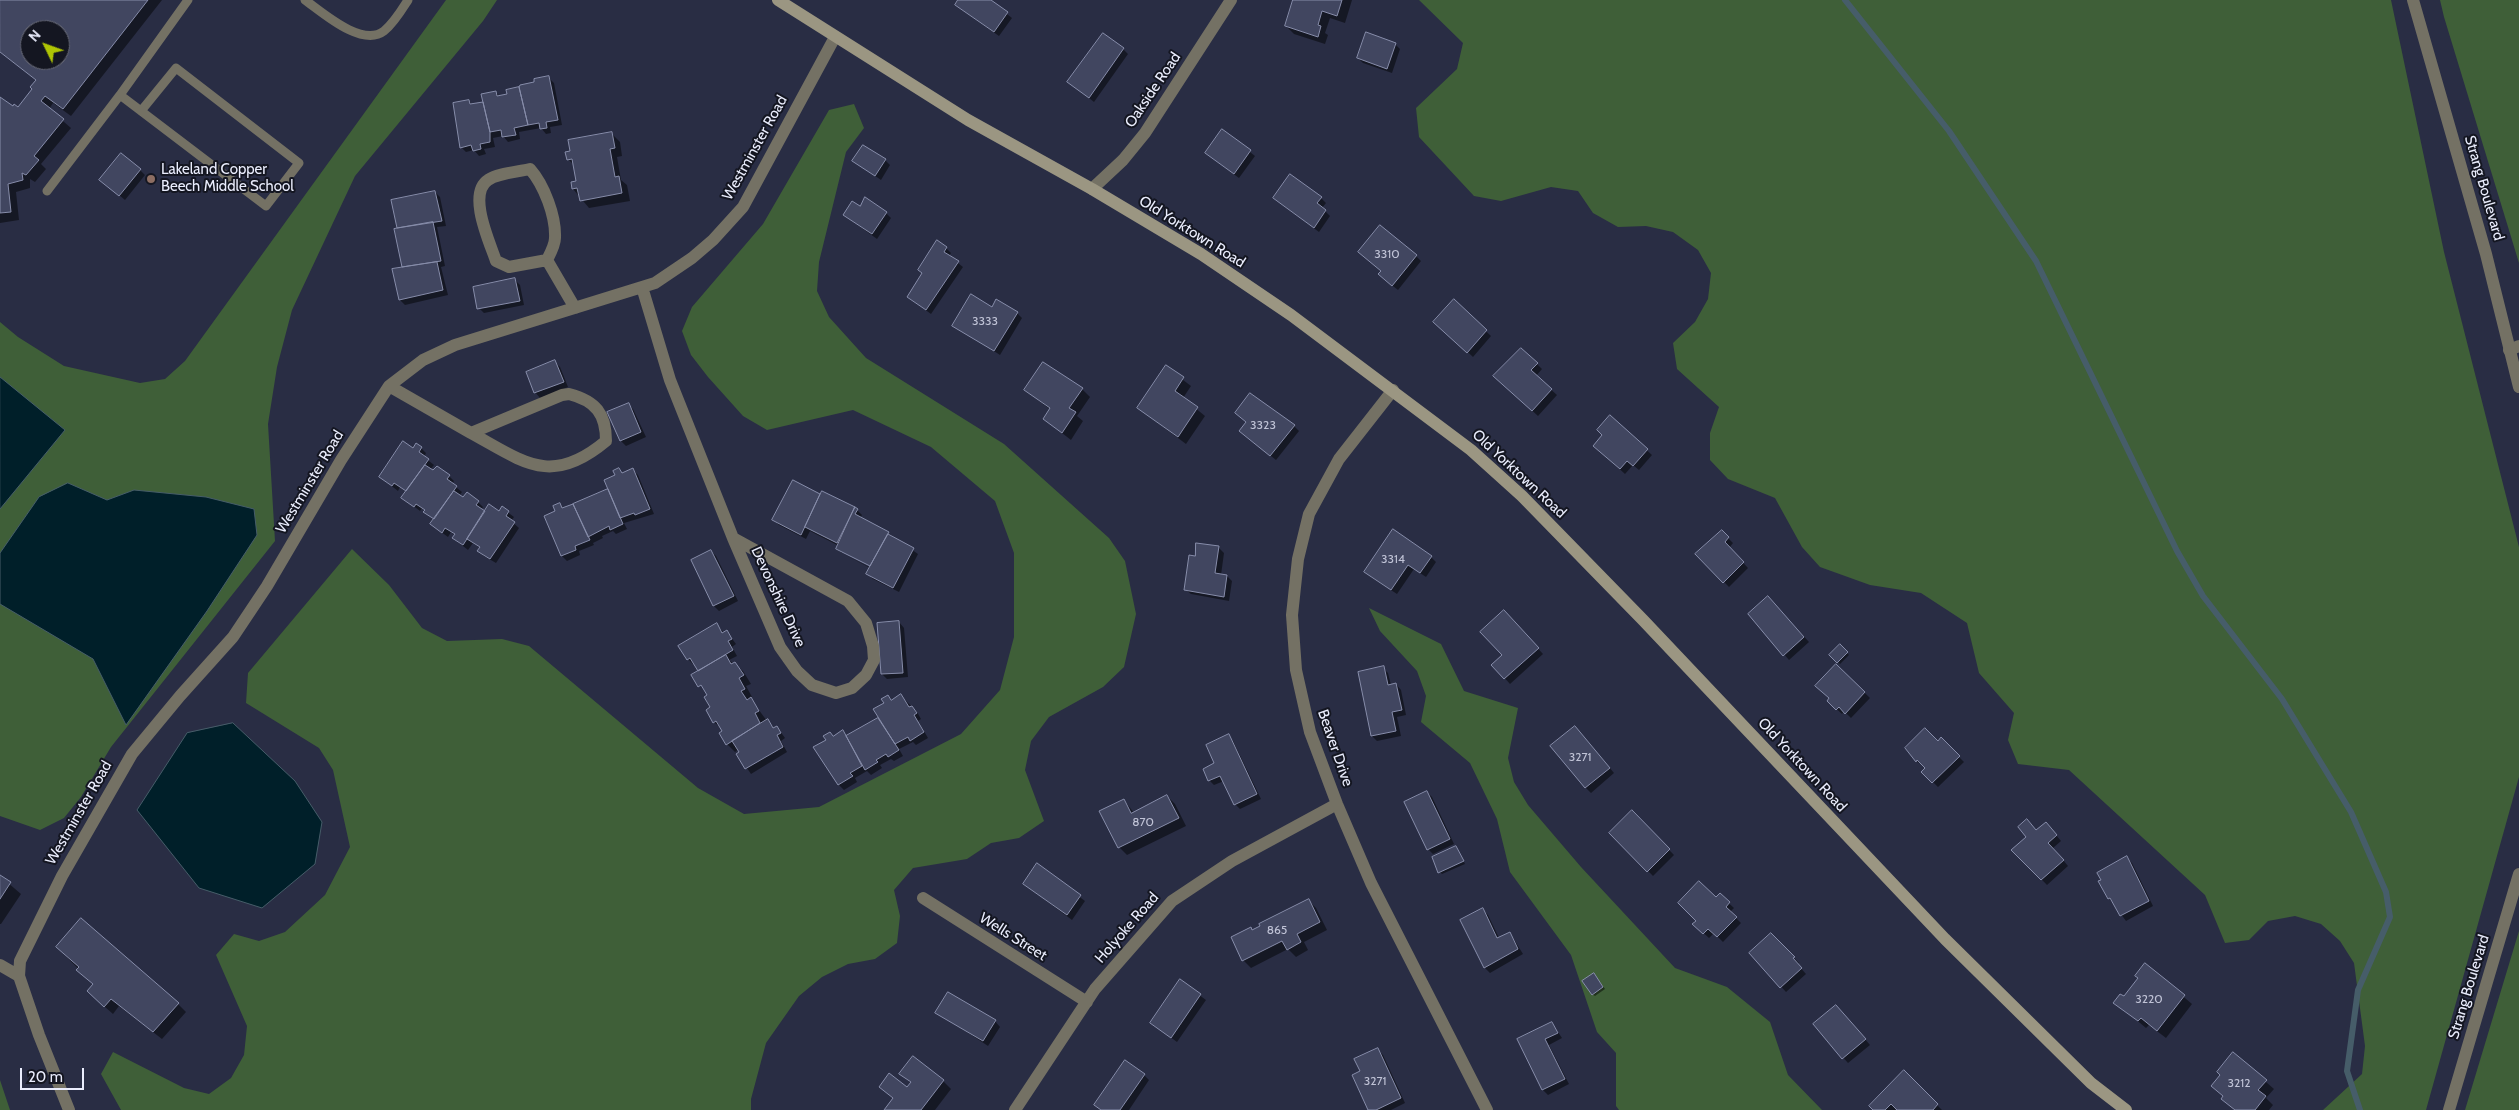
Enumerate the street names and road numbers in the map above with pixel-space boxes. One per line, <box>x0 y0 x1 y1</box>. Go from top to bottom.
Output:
street label: Oakside Road <box>1121 49 1185 131</box>
street label: Westminster Road <box>719 93 791 203</box>
street label: Strang Boulevard <box>2460 134 2508 242</box>
street label: Old Yorktown Road <box>1136 192 1248 272</box>
street label: Old Yorktown Road <box>1468 426 1570 522</box>
street label: Westminster Road <box>272 427 348 537</box>
street label: Devonshire Drive <box>747 544 809 650</box>
street label: Beaver Drive <box>1313 707 1357 789</box>
street label: Old Yorktown Road <box>1754 714 1850 816</box>
street label: Westminster Road <box>42 758 116 868</box>
street label: Holyoke Road <box>1091 889 1163 967</box>
street label: Wells Street <box>976 909 1050 965</box>
street label: Strang Boulevard <box>2445 933 2493 1041</box>

